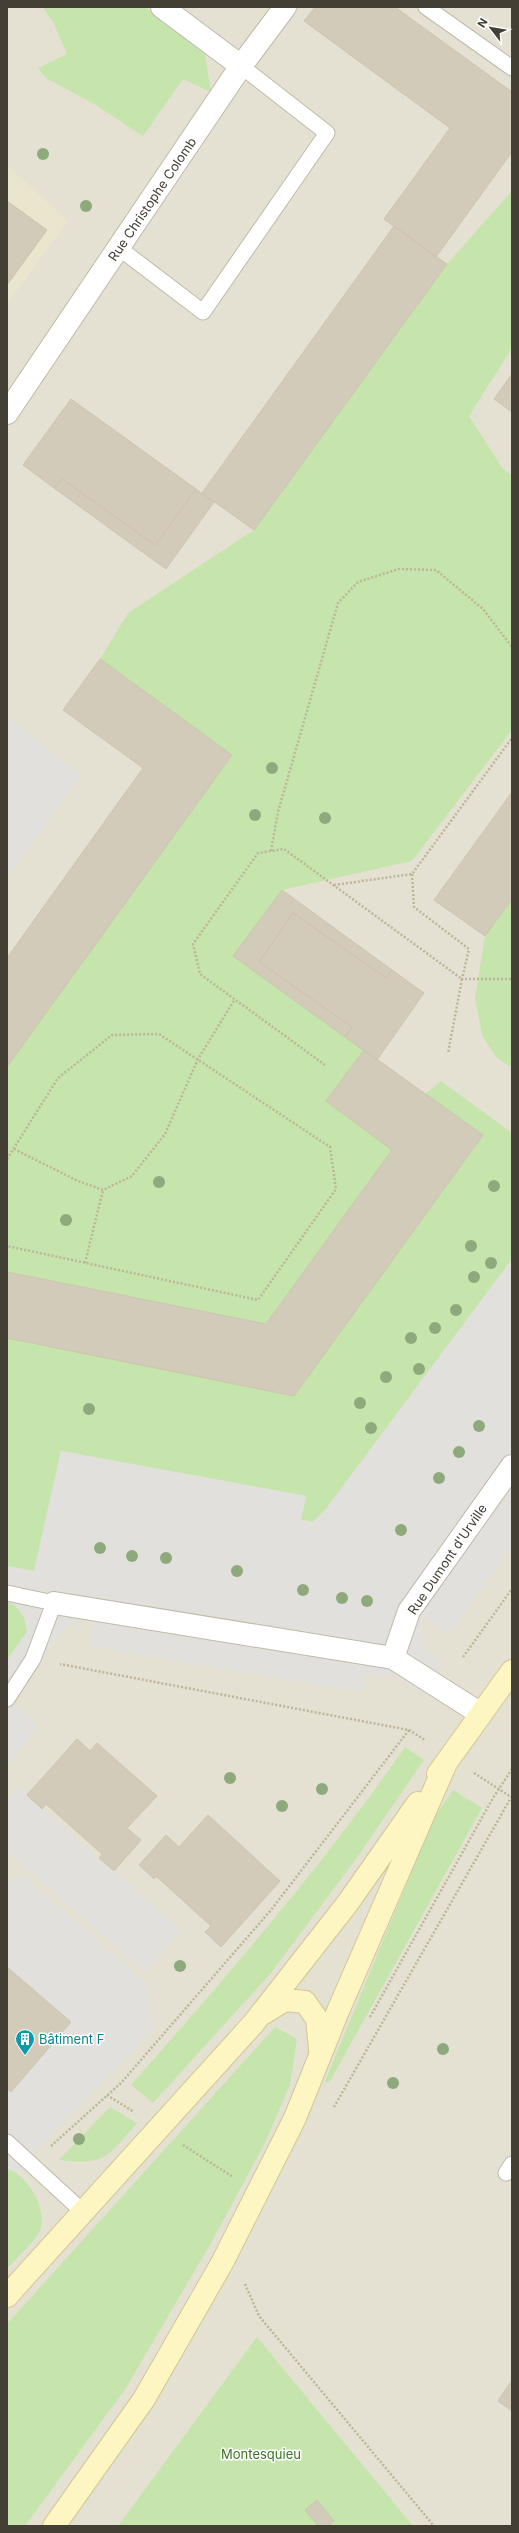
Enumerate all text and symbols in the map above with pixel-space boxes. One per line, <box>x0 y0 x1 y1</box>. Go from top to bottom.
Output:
north arrow <box>471 8 511 48</box>
text: N <box>474 16 491 30</box>
street label: Rue Christophe Colomb <box>105 134 199 264</box>
street label: Rue Dumont d'Urville <box>404 1501 490 1617</box>
building icon: Bâtiment F <box>14 2028 36 2056</box>
place label: Bâtiment F <box>39 2031 104 2047</box>
park label: Montesquieu <box>221 2446 301 2462</box>

